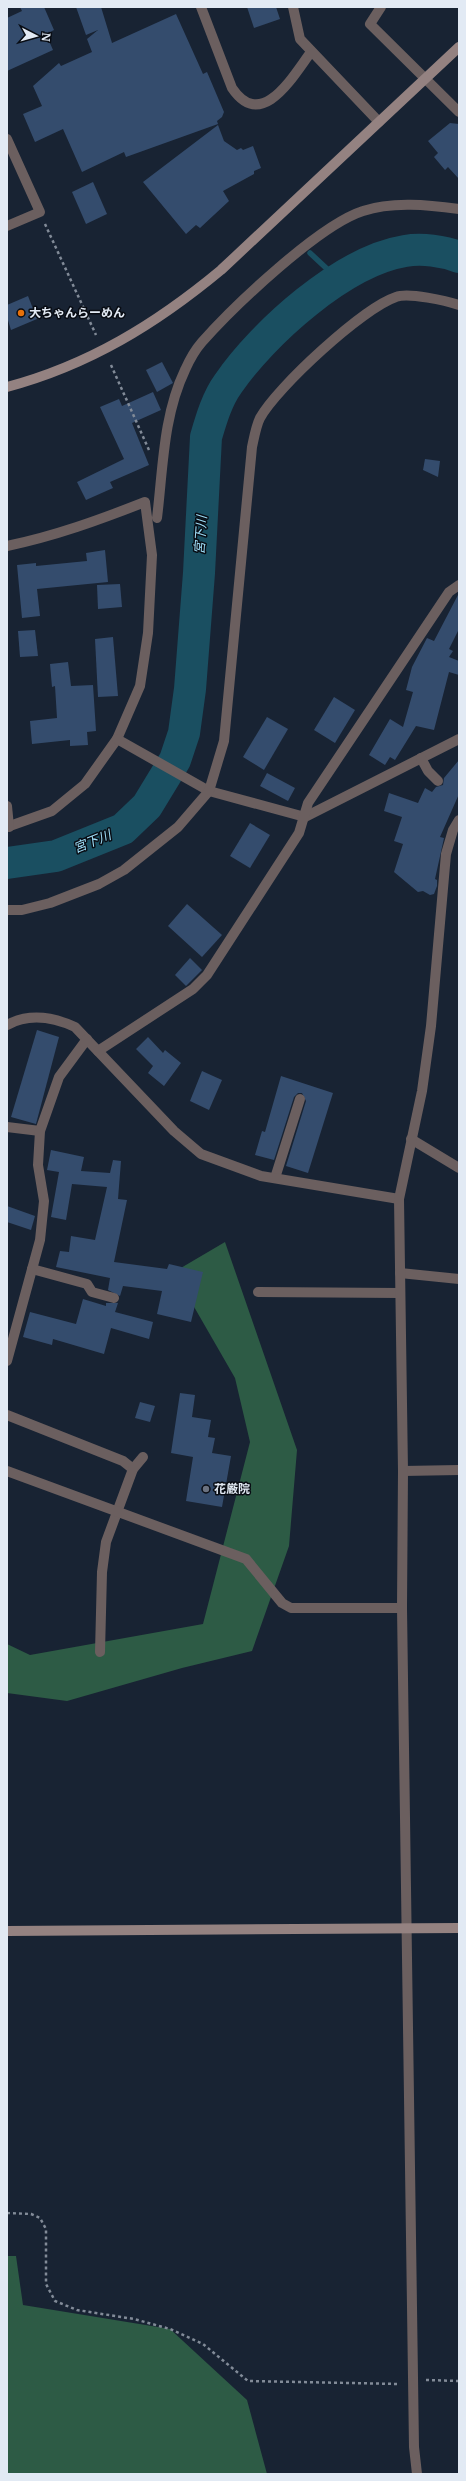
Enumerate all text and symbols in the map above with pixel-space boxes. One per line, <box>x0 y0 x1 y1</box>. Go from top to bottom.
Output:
north arrow <box>16 16 56 56</box>
text: N <box>38 32 53 42</box>
place label: 大ちゃんらーめん <box>29 305 125 320</box>
marker: 大ちゃんらーめん <box>16 308 26 318</box>
water label: 宮下川 <box>191 513 210 555</box>
water label: 宮下川 <box>71 826 115 857</box>
place label: 花厳院 <box>214 1481 250 1496</box>
marker: 花厳院 <box>201 1484 211 1494</box>

